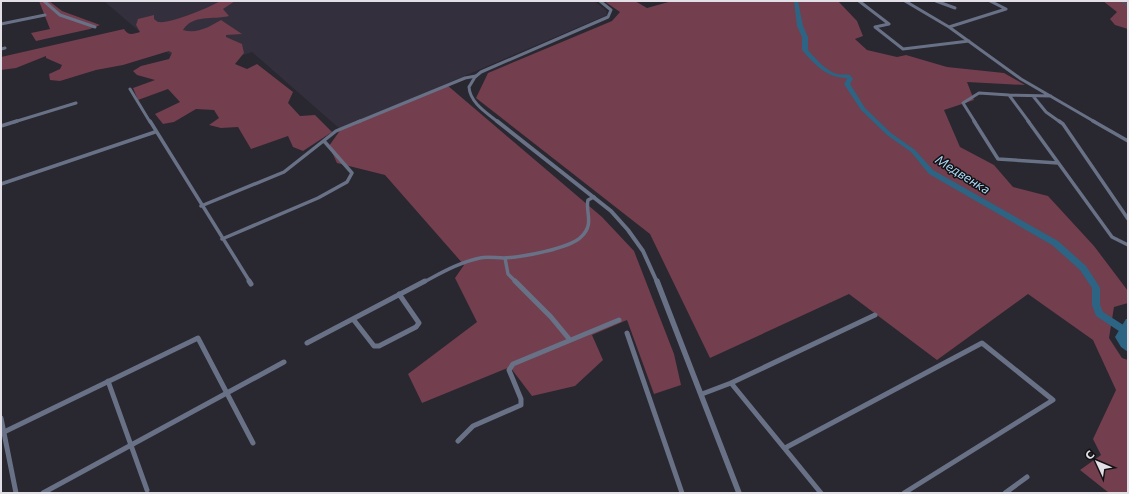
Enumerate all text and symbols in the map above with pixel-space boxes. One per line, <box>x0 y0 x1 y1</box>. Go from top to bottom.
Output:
water label: Медвенка <box>933 151 994 197</box>
north arrow <box>1077 442 1117 482</box>
text: С <box>1082 447 1097 462</box>

